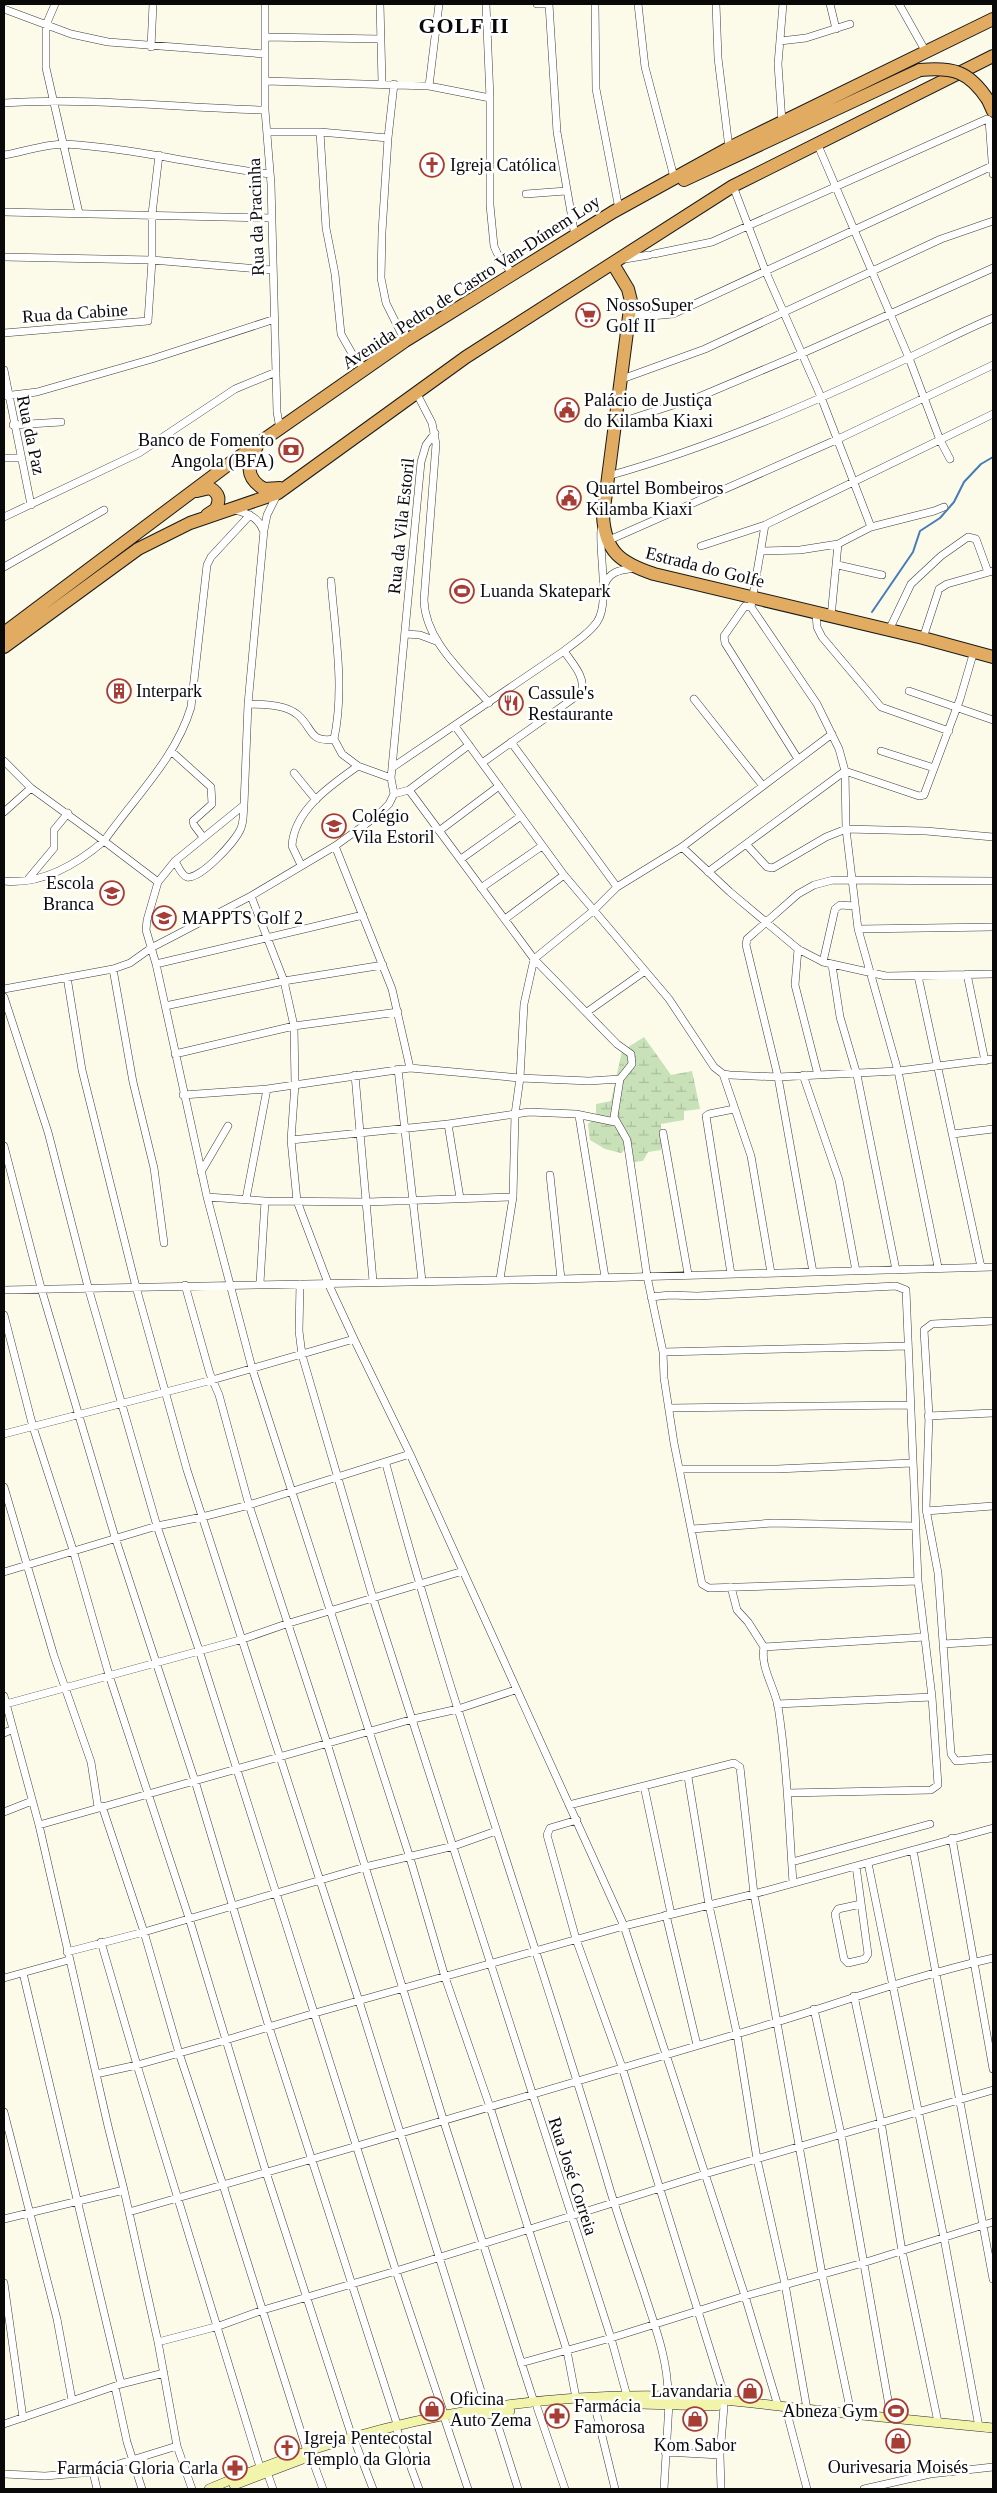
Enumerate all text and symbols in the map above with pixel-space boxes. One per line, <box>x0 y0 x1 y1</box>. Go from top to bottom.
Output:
district label: GOLF II <box>418 13 510 38</box>
church icon: Igreja Católica <box>419 152 445 178</box>
place label: Igreja Católica <box>450 155 556 175</box>
street label: Rua da Pracinha <box>244 158 268 276</box>
street label: Avenida Pedro de Castro Van-Dúnem Loy <box>338 191 604 373</box>
place label: NossoSuper Golf II <box>606 295 693 336</box>
street label: Rua da Cabine <box>21 299 129 327</box>
supermarket icon: NossoSuper Golf II <box>575 302 601 328</box>
place label: Palácio de Justiça do Kilamba Kiaxi <box>584 390 713 431</box>
street label: Rua da Paz <box>13 393 49 477</box>
public building icon: Palácio de Justiça do Kilamba Kiaxi <box>554 397 580 423</box>
place label: Banco de Fomento Angola (BFA) <box>138 430 274 472</box>
bank icon: Banco de Fomento Angola (BFA) <box>278 437 304 463</box>
street label: Rua da Vila Estoril <box>384 457 418 595</box>
place label: Quartel Bombeiros Kilamba Kiaxi <box>586 478 723 519</box>
public building icon: Quartel Bombeiros Kilamba Kiaxi <box>556 485 582 511</box>
street label: Estrada do Golfe <box>643 543 767 591</box>
sports icon: Luanda Skatepark <box>449 578 475 604</box>
place label: Luanda Skatepark <box>480 581 610 601</box>
building icon: Interpark <box>106 678 132 704</box>
place label: Interpark <box>136 681 202 701</box>
place label: Cassule's Restaurante <box>528 683 613 724</box>
restaurant icon: Cassule's Restaurante <box>498 690 524 716</box>
place label: Colégio Vila Estoril <box>352 806 434 847</box>
school or university icon: Colégio Vila Estoril <box>321 813 347 839</box>
place label: Escola Branca <box>43 873 94 914</box>
school or university icon: Escola Branca <box>99 880 125 906</box>
school or university icon: MAPPTS Golf 2 <box>151 905 177 931</box>
place label: MAPPTS Golf 2 <box>182 908 303 928</box>
street label: Rua José Correia <box>544 2114 602 2238</box>
shop icon: Lavandaria <box>737 2378 763 2404</box>
place label: Lavandaria <box>651 2381 732 2401</box>
place label: Oficina Auto Zema <box>450 2389 531 2430</box>
shop icon: Oficina Auto Zema <box>419 2396 445 2422</box>
place label: Farmácia Famorosa <box>574 2396 645 2437</box>
sports icon: Abneza Gym <box>883 2398 909 2424</box>
place label: Abneza Gym <box>783 2401 878 2421</box>
pharmacy icon: Farmácia Famorosa <box>544 2403 570 2429</box>
shop icon: Kom Sabor <box>682 2406 708 2432</box>
place label: Igreja Pentecostal Templo da Gloria <box>304 2428 432 2469</box>
shop icon: Ourivesaria Moisés <box>885 2428 911 2454</box>
church icon: Igreja Pentecostal Templo da Gloria <box>274 2435 300 2461</box>
place label: Kom Sabor <box>654 2435 736 2455</box>
pharmacy icon: Farmácia Gloria Carla <box>222 2455 248 2481</box>
place label: Ourivesaria Moisés <box>828 2457 968 2477</box>
place label: Farmácia Gloria Carla <box>57 2458 218 2478</box>

